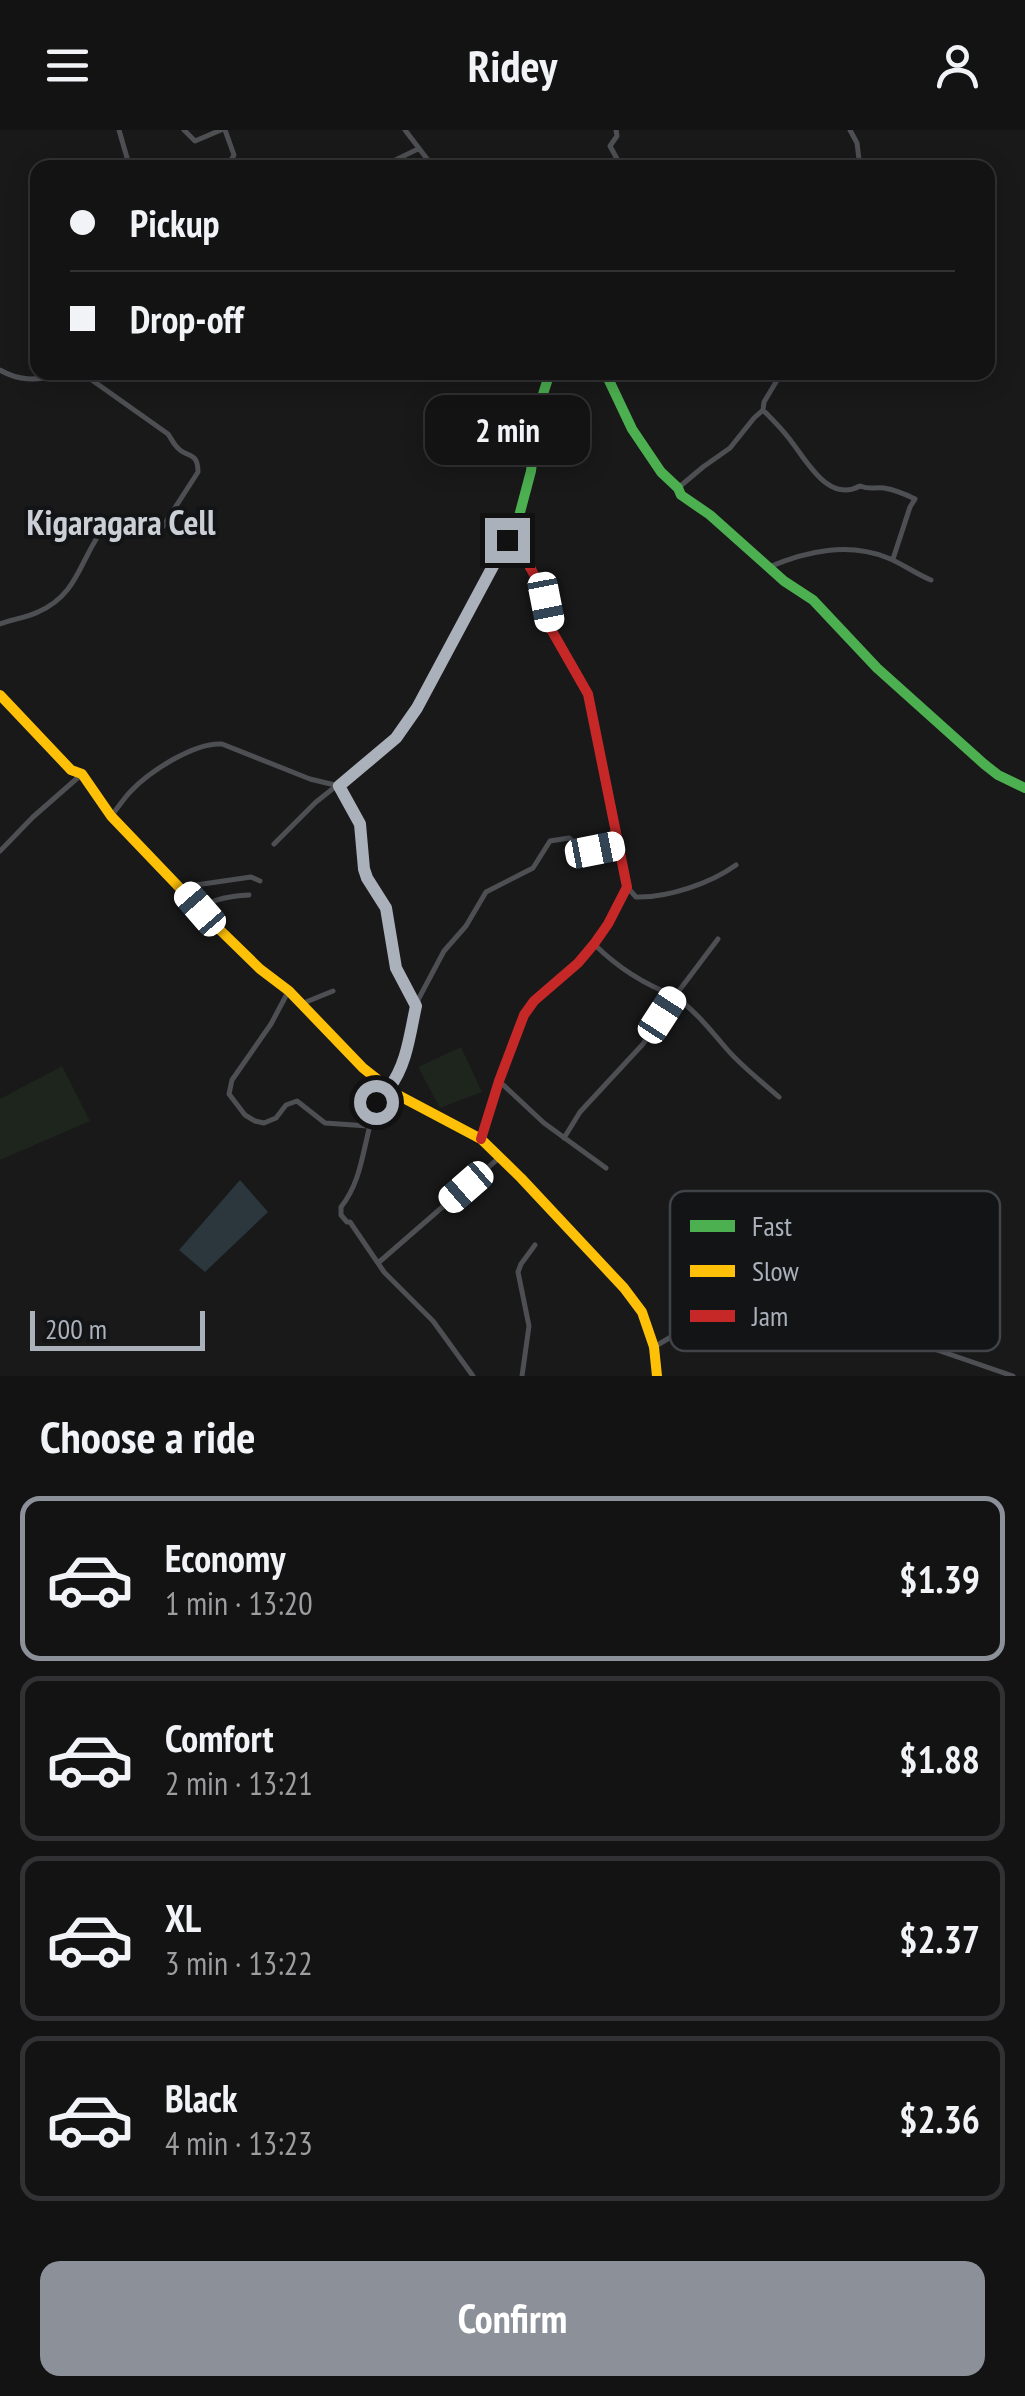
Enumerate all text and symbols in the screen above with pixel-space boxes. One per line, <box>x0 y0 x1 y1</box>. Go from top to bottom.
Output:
text: Ridey <box>468 36 557 94</box>
icon: menu <box>40 38 95 93</box>
icon: person <box>930 38 985 93</box>
text: Pickup <box>130 198 220 247</box>
text: Drop-off <box>130 294 244 343</box>
callout: 2 min <box>424 395 590 465</box>
text: 2 min <box>475 409 540 451</box>
district label: Kigaragara Cell <box>26 499 216 545</box>
route end <box>485 518 530 563</box>
car <box>526 570 566 634</box>
car <box>563 830 627 870</box>
car <box>169 877 231 941</box>
car <box>633 982 691 1048</box>
route start <box>354 1080 399 1125</box>
car <box>434 1156 498 1218</box>
legend <box>670 1191 1000 1351</box>
text: Fast <box>752 1207 792 1244</box>
text: Slow <box>752 1252 799 1289</box>
text: Jam <box>751 1297 788 1334</box>
scale bar <box>30 1306 205 1350</box>
text: 200 m <box>45 1310 107 1347</box>
text: Choose a ride <box>40 1407 255 1465</box>
text: Economy <box>165 1533 285 1582</box>
icon: car <box>45 1534 135 1624</box>
text: $1.39 <box>899 1554 980 1603</box>
text: 1 min · 13:20 <box>165 1582 313 1624</box>
text: Comfort <box>165 1713 274 1762</box>
icon: car <box>45 1714 135 1804</box>
text: $1.88 <box>899 1734 980 1783</box>
text: 2 min · 13:21 <box>165 1762 313 1804</box>
text: XL <box>165 1893 201 1942</box>
icon: car <box>45 1894 135 1984</box>
text: $2.37 <box>899 1914 980 1963</box>
text: 3 min · 13:22 <box>165 1942 313 1984</box>
text: Black <box>165 2073 238 2122</box>
icon: car <box>45 2074 135 2164</box>
text: $2.36 <box>899 2094 980 2143</box>
text: 4 min · 13:23 <box>165 2122 313 2164</box>
button: Confirm <box>40 2261 985 2376</box>

